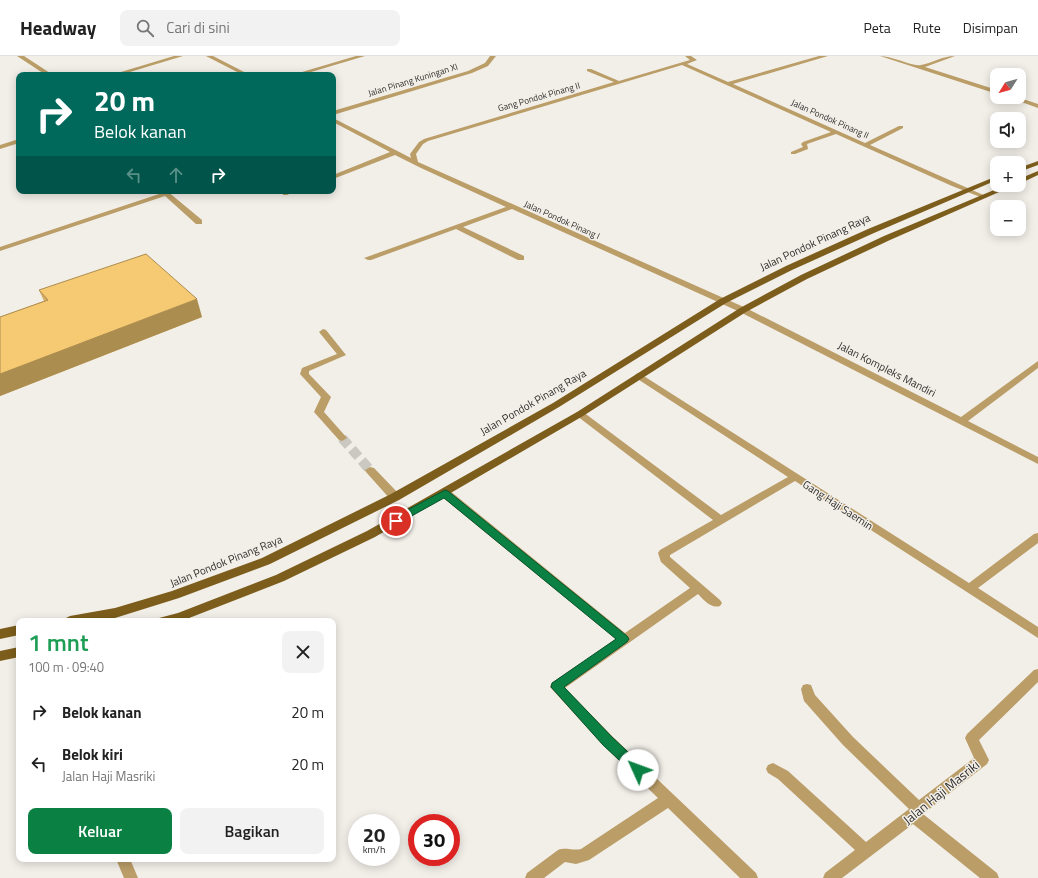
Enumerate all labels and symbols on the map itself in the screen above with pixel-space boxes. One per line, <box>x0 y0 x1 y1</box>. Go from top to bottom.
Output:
street label: Jalan Pinang Kuningan XI <box>366 60 459 99</box>
north arrow <box>990 68 1026 104</box>
street label: Gang Pondok Pinang II <box>496 79 581 114</box>
street label: Jalan Pondok Pinang II <box>789 96 871 142</box>
street label: Jalan Pondok Pinang I <box>522 197 602 242</box>
street label: Jalan Pondok Pinang Raya <box>757 209 873 275</box>
street label: Jalan Kompleks Mandiri <box>835 337 939 401</box>
street label: Jalan Pondok Pinang Raya <box>477 365 589 439</box>
street label: Gang Haji Saemin <box>800 476 876 534</box>
pin <box>379 504 413 538</box>
street label: Jalan Pondok Pinang Raya <box>167 531 285 591</box>
position arrow <box>617 749 659 791</box>
street label: Jalan Haji Masriki <box>898 755 984 829</box>
speed limit sign: 30 <box>408 814 460 866</box>

